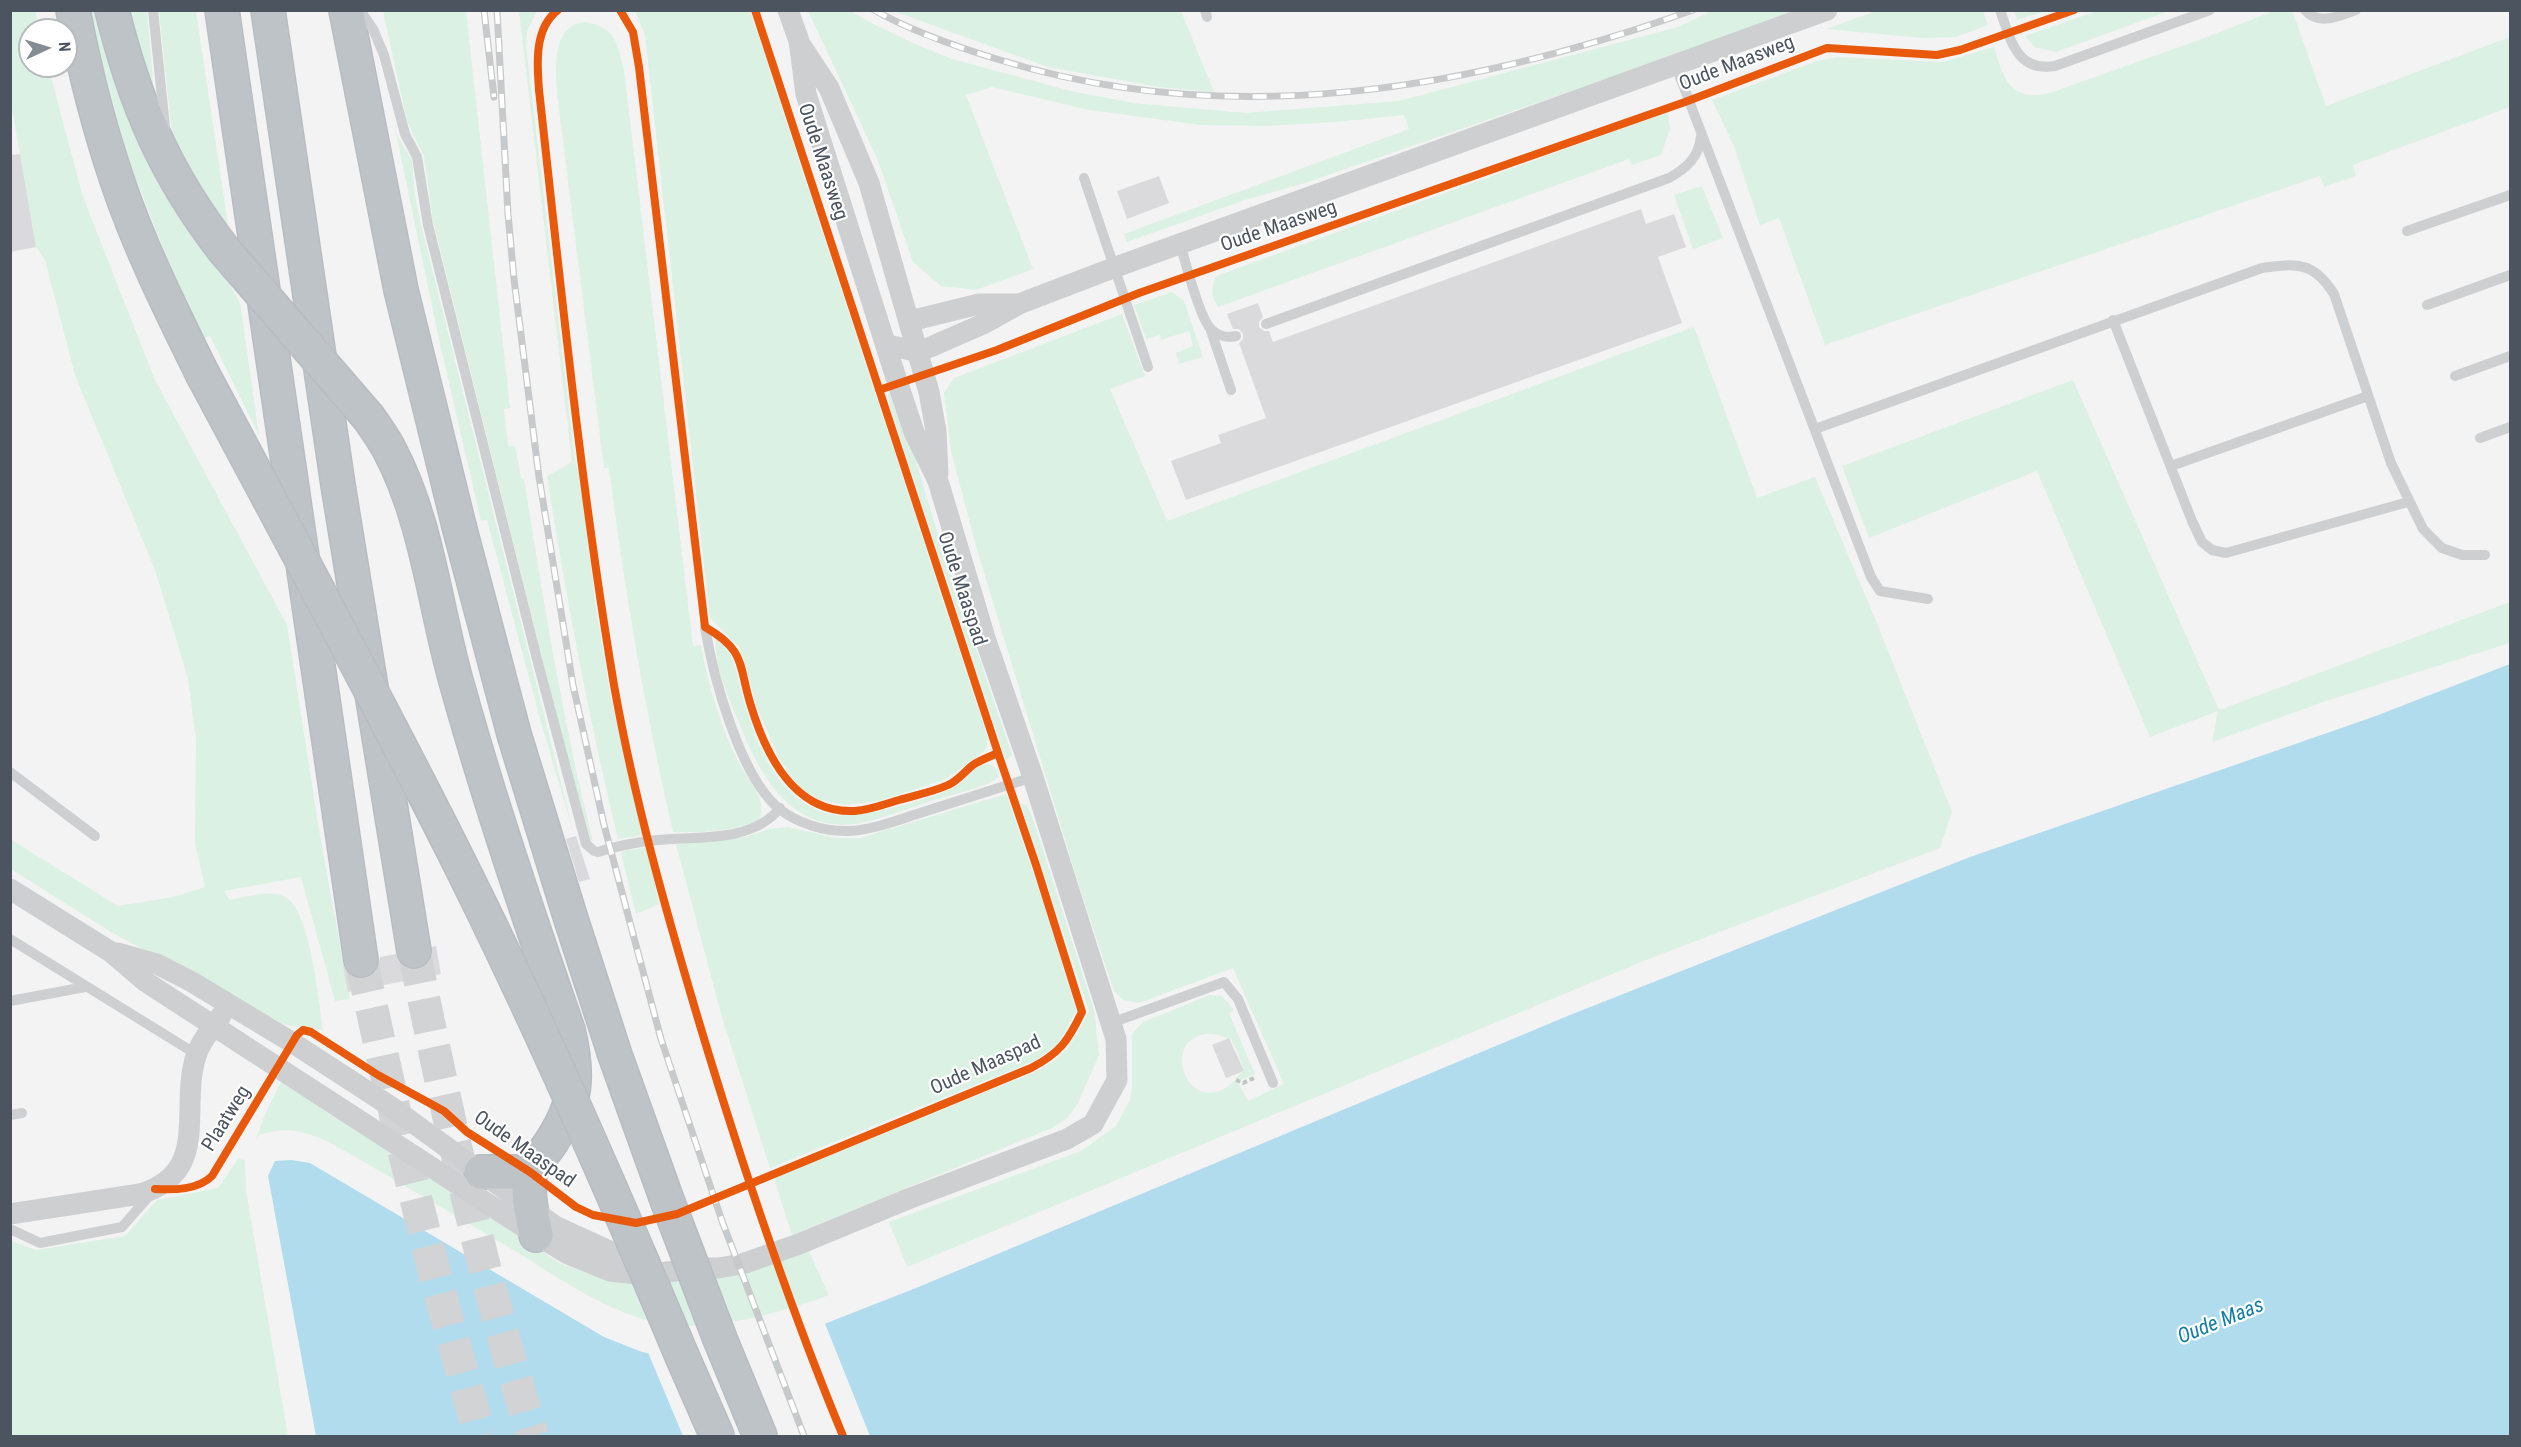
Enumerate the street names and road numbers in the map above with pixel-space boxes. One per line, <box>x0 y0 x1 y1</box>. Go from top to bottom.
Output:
street label: Oude Maasweg <box>1676 31 1798 97</box>
street label: Oude Maasweg <box>792 101 852 223</box>
street label: Oude Maasweg <box>1218 196 1340 258</box>
street label: Oude Maaspad <box>931 529 991 649</box>
street label: Oude Maaspad <box>927 1031 1045 1101</box>
street label: Plaatweg <box>197 1082 257 1156</box>
street label: Oude Maaspad <box>469 1106 579 1194</box>

